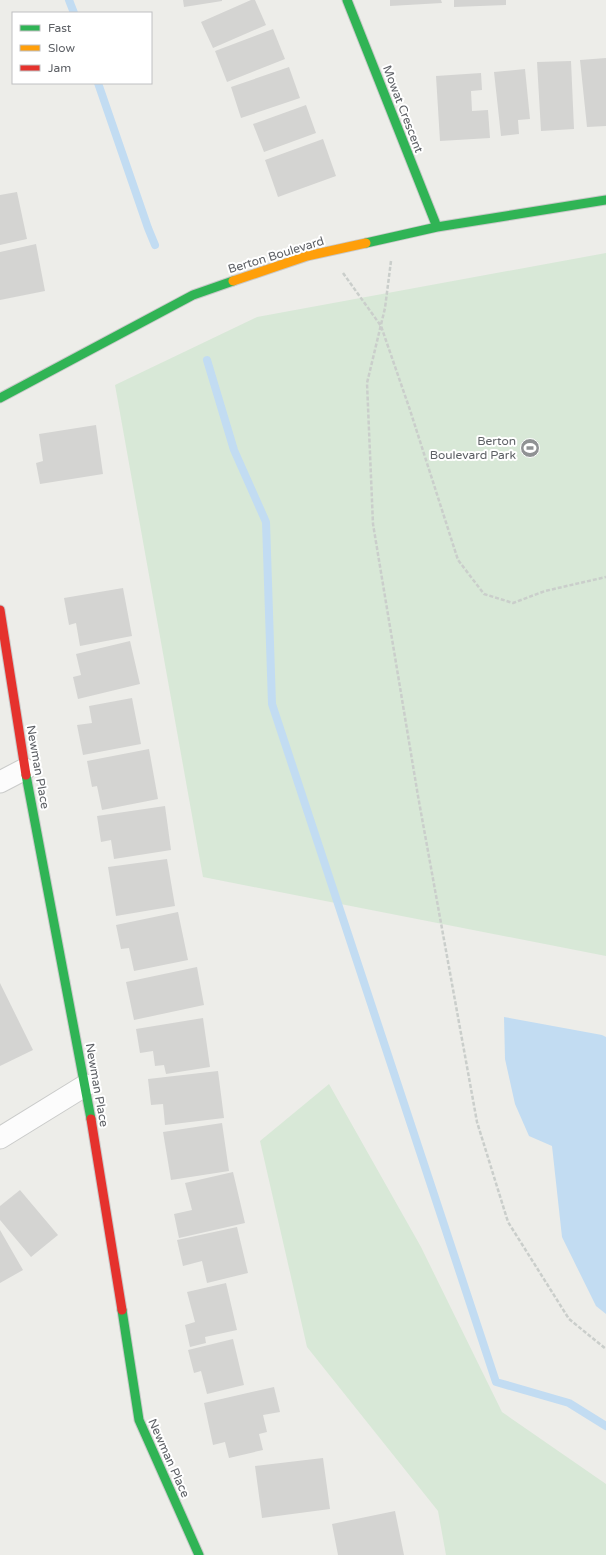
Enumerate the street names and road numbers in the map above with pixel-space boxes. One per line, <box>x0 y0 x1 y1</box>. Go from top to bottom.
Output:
street label: Mowat Crescent <box>380 63 426 155</box>
street label: Berton Boulevard <box>226 234 326 276</box>
street label: Newman Place <box>24 724 52 810</box>
street label: Newman Place <box>83 1042 111 1128</box>
street label: Newman Place <box>145 1416 193 1500</box>

